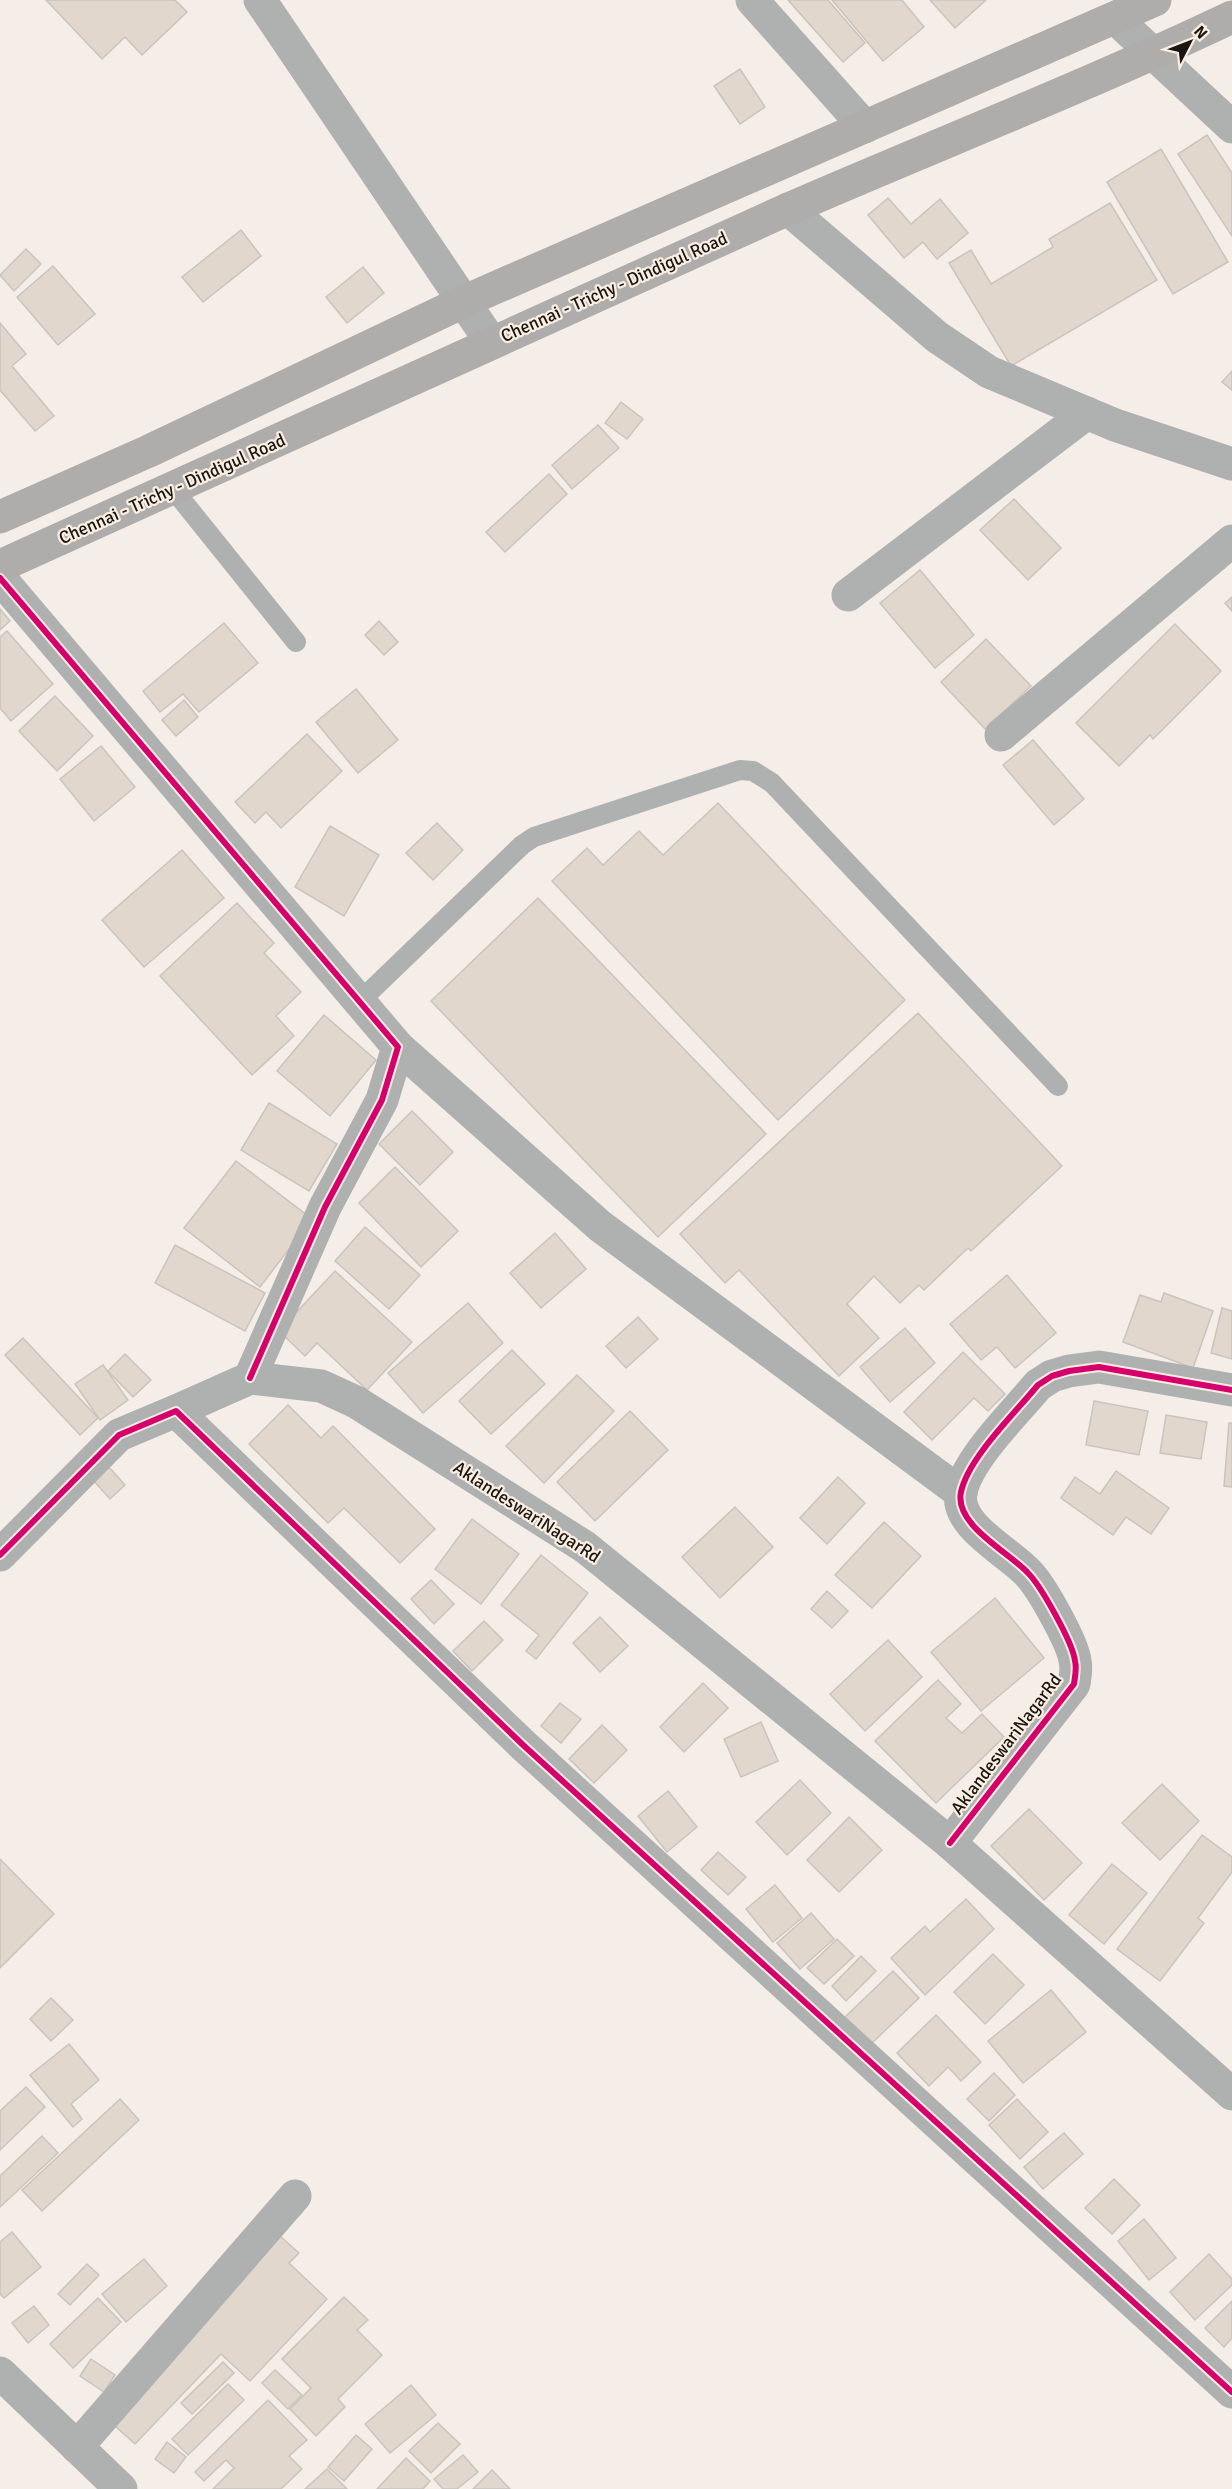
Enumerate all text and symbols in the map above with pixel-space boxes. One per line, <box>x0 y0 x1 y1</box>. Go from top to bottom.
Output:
north arrow <box>1160 12 1220 72</box>
text: N <box>1189 22 1212 43</box>
street label: Chennai - Trichy - Dindigul Road <box>497 227 731 347</box>
street label: Chennai - Trichy - Dindigul Road <box>55 429 289 549</box>
street label: AklandeswariNagarRd <box>449 1456 605 1568</box>
street label: AklandeswariNagarRd <box>946 1669 1066 1819</box>

